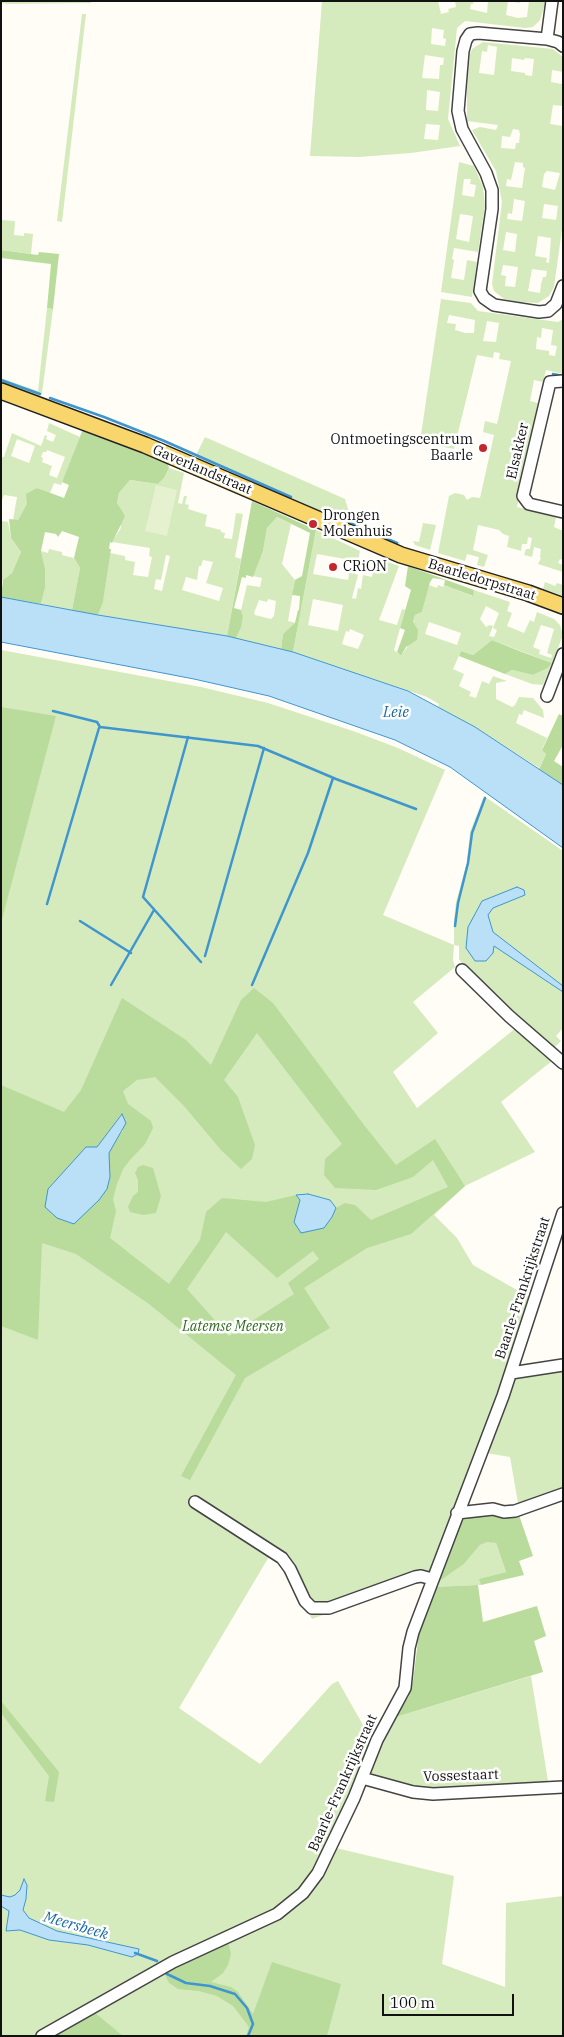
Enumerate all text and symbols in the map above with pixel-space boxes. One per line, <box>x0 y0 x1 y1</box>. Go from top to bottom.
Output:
street label: Elsakker <box>503 421 533 481</box>
place label: Ontmoetingscentrum Baarle <box>330 432 473 464</box>
street label: Gaverlandstraat <box>150 442 254 498</box>
marker: Ontmoetingscentrum Baarle <box>477 442 489 454</box>
place label: Drongen Molenhuis <box>323 508 392 540</box>
marker: Drongen Molenhuis <box>307 518 319 530</box>
street label: Baarledorpstraat <box>426 556 538 604</box>
place label: CRiON <box>343 559 387 575</box>
marker: CRiON <box>327 561 339 573</box>
water label: Leie <box>383 704 409 722</box>
street label: Baarle-Frankrijkstraat <box>492 1215 554 1361</box>
park label: Latemse Meersen <box>182 1319 284 1335</box>
street label: Baarle-Frankrijkstraat <box>305 1712 381 1854</box>
street label: Vossestaart <box>423 1766 499 1786</box>
water label: Meersbeek <box>42 1908 110 1944</box>
scale bar <box>384 1984 516 2016</box>
text: 100 m <box>390 1993 435 2012</box>

